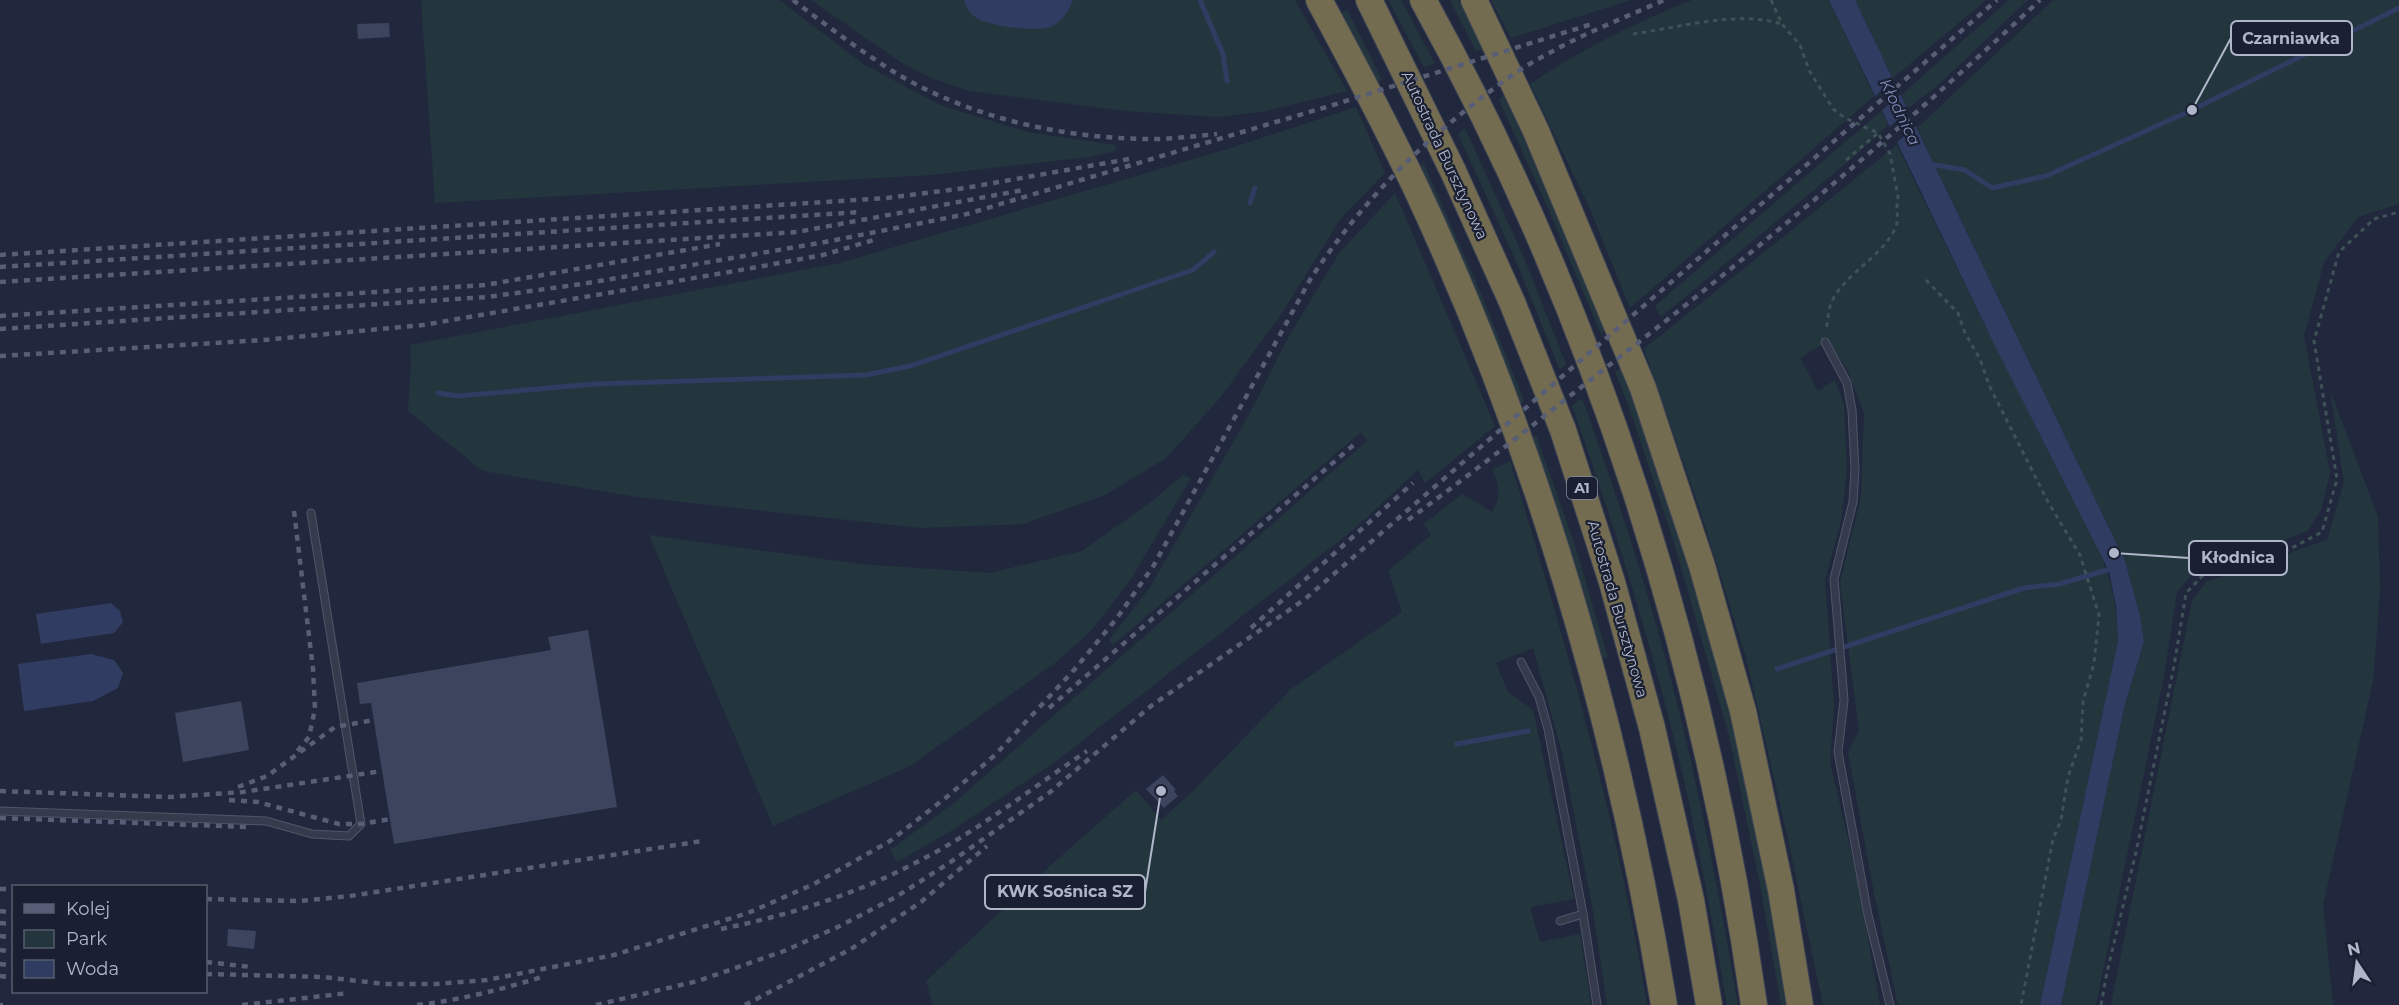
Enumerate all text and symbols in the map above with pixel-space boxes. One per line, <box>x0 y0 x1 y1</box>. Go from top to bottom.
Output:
callout: Czarniawka <box>2231 21 2352 55</box>
text: Czarniawka <box>2242 29 2340 48</box>
street label: Autostrada Bursztynowa <box>1398 68 1492 242</box>
water label: Kłodnica <box>1876 76 1924 149</box>
road number: A1 <box>1567 477 1597 499</box>
street label: Autostrada Bursztynowa <box>1584 518 1652 700</box>
callout: Kłodnica <box>2189 541 2287 575</box>
text: Kłodnica <box>2201 548 2275 567</box>
callout: KWK Sośnica SZ <box>985 875 1145 909</box>
text: KWK Sośnica SZ <box>997 882 1133 901</box>
legend <box>12 885 207 993</box>
text: Kolej <box>66 898 110 920</box>
text: Park <box>66 928 107 950</box>
north arrow <box>2327 933 2387 993</box>
text: N <box>2345 938 2362 960</box>
text: Woda <box>66 958 119 980</box>

